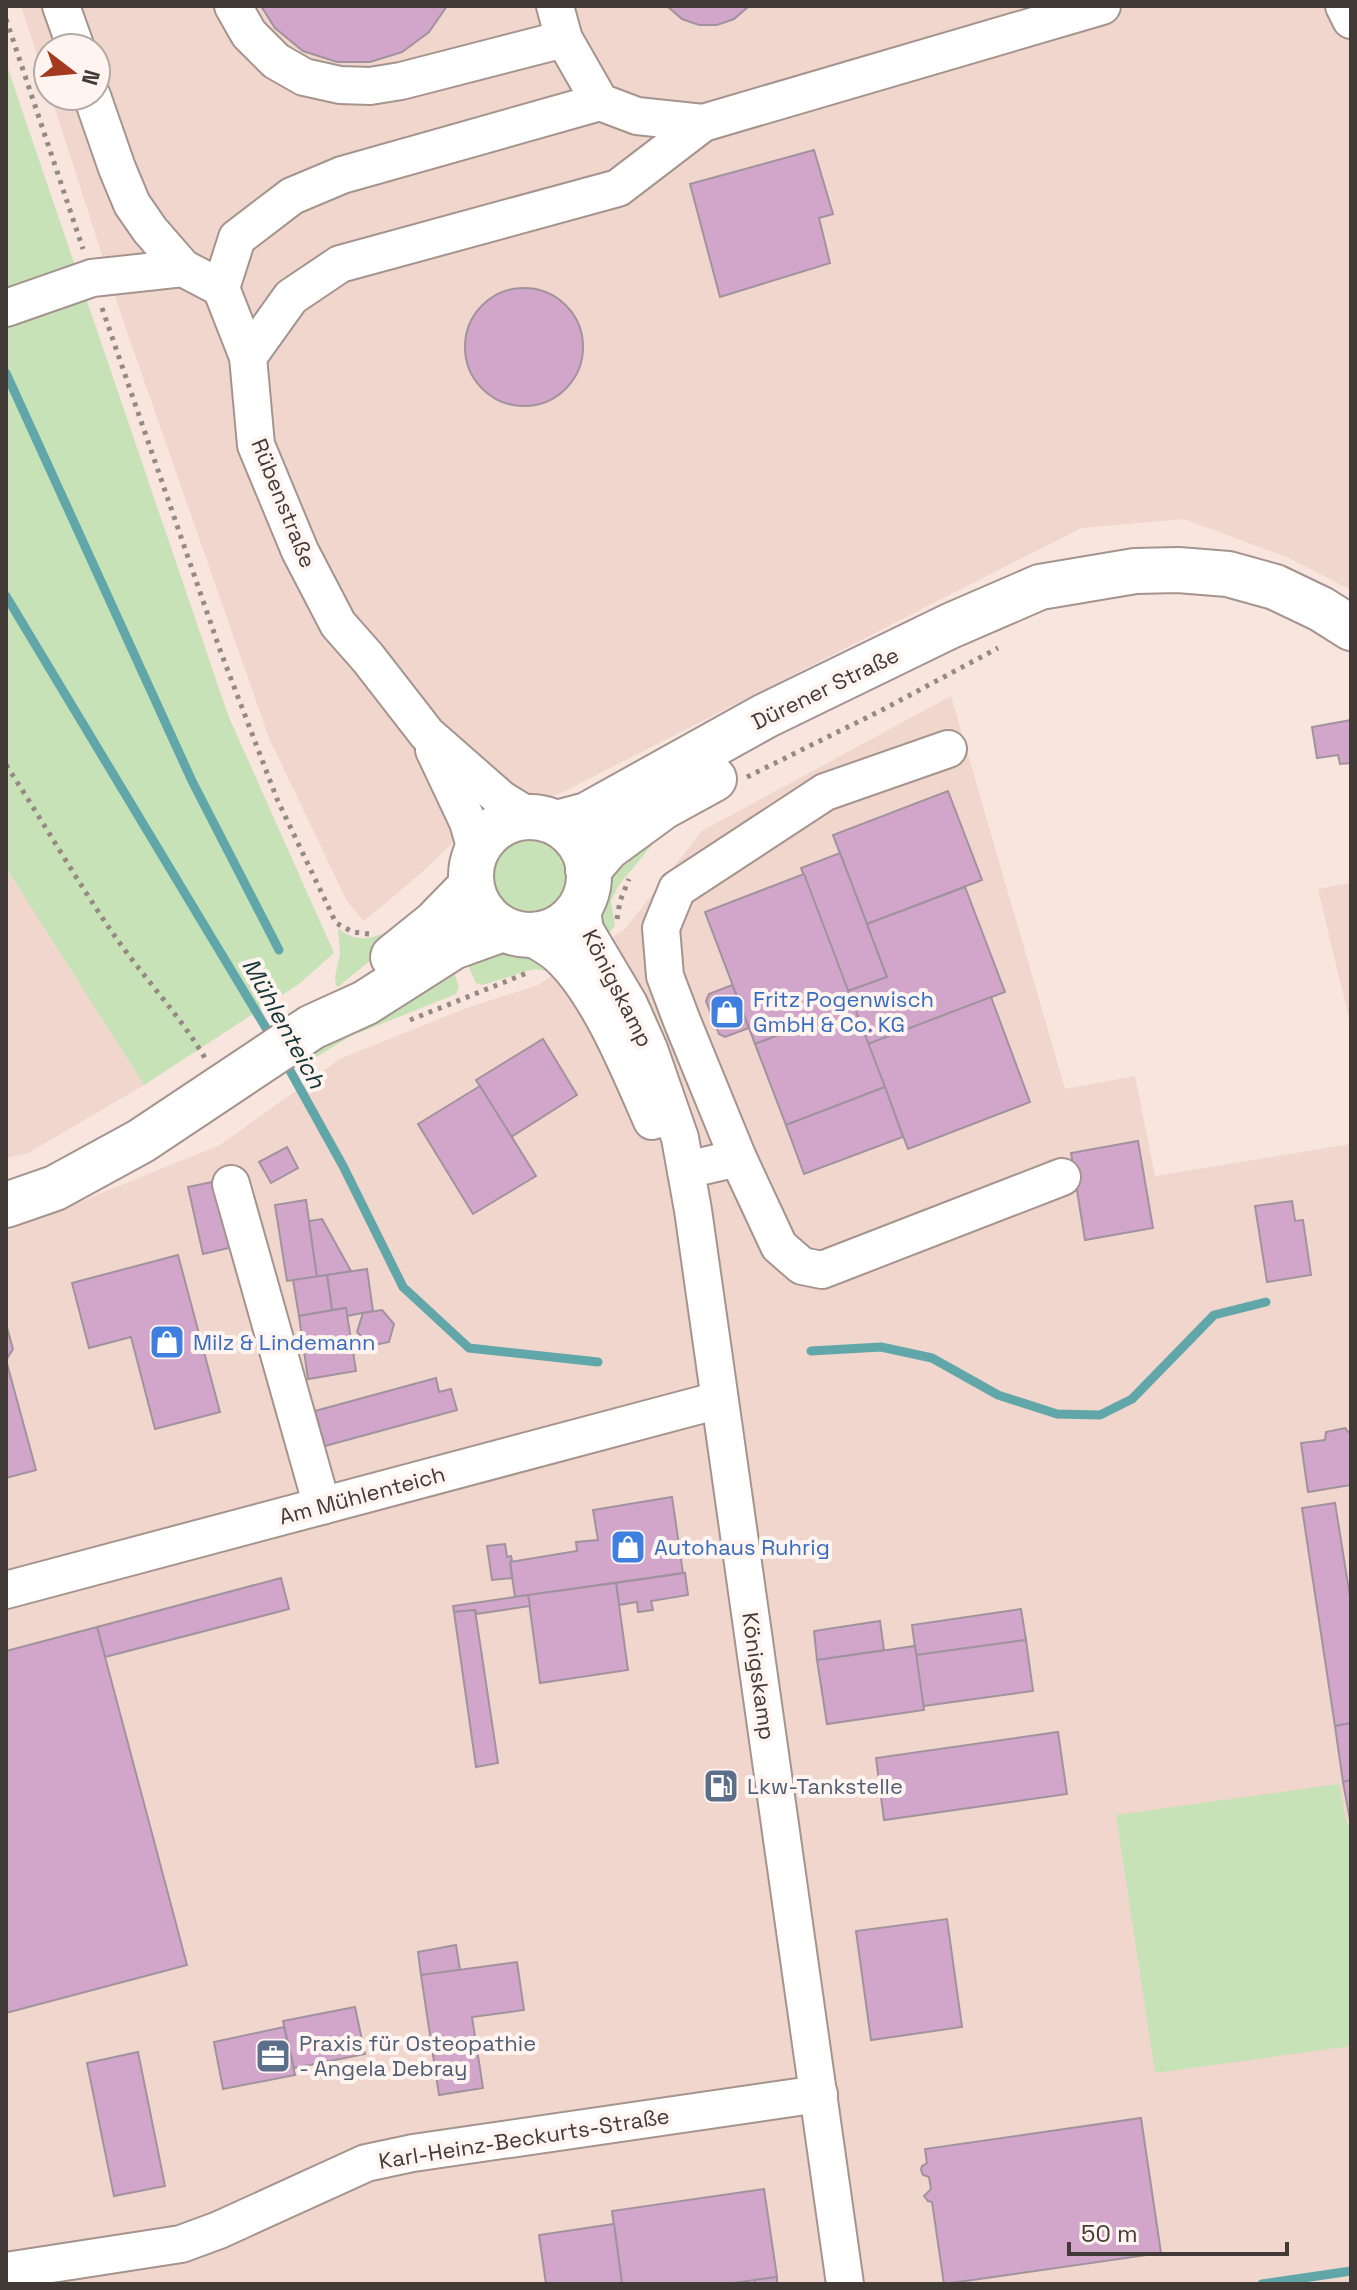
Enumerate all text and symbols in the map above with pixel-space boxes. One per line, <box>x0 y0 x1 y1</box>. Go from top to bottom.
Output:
north arrow <box>32 32 112 112</box>
text: N <box>76 67 107 88</box>
street label: Rübenstraße <box>245 434 323 572</box>
street label: Dürener Straße <box>747 640 903 736</box>
street label: Königskamp <box>576 924 660 1052</box>
water label: Mühlenteich <box>235 952 333 1095</box>
place label: Fritz Pogenwisch GmbH & Co. KG <box>753 985 934 1038</box>
shop icon: Fritz Pogenwisch GmbH & Co. KG <box>708 993 746 1031</box>
shop icon: Milz & Lindemann <box>148 1323 186 1361</box>
place label: Milz & Lindemann <box>193 1328 376 1356</box>
street label: Am Mühlenteich <box>276 1459 448 1531</box>
shop icon: Autohaus Ruhrig <box>609 1528 647 1566</box>
place label: Autohaus Ruhrig <box>654 1533 830 1561</box>
street label: Königskamp <box>736 1610 782 1742</box>
fuel station icon: Lkw-Tankstelle <box>702 1767 740 1805</box>
place label: Lkw-Tankstelle <box>747 1772 903 1800</box>
place label: Praxis für Osteopathie - Angela Debray <box>299 2029 536 2082</box>
office icon: Praxis für Osteopathie - Angela Debray <box>254 2037 292 2075</box>
street label: Karl-Heinz-Beckurts-Straße <box>377 2101 671 2175</box>
scale bar <box>1069 2206 1287 2256</box>
text: 50 m <box>1081 2218 1138 2249</box>

